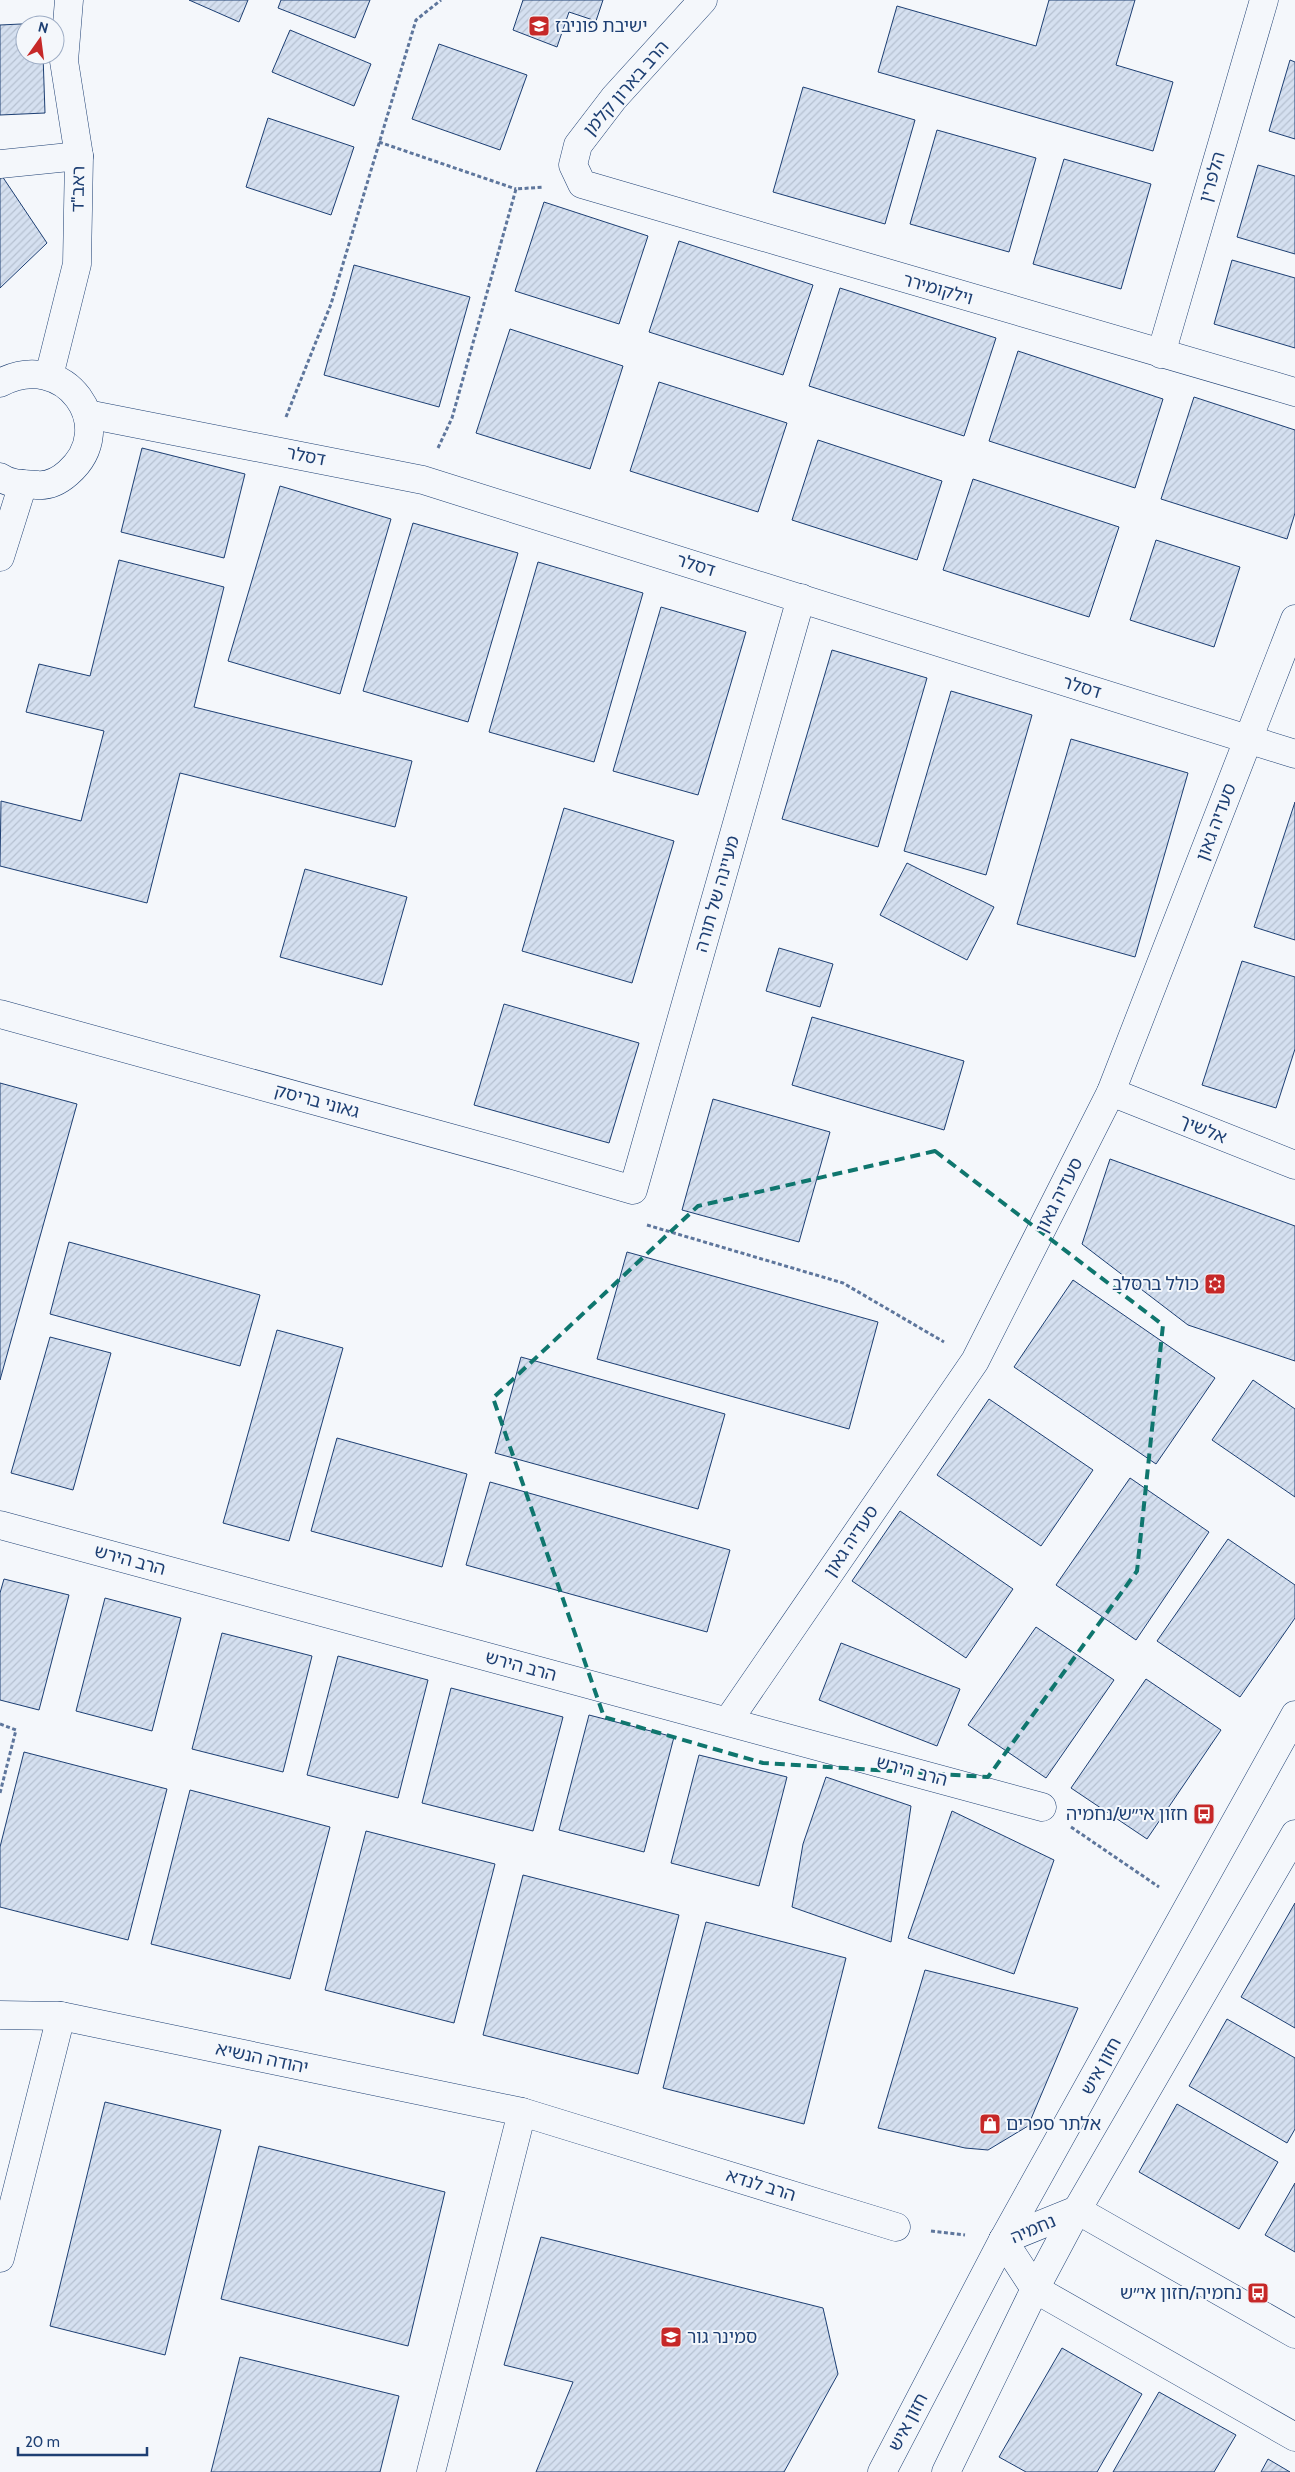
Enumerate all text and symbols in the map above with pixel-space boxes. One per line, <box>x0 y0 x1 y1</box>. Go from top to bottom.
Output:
school or university icon: ישיבת פוניבז <box>527 14 551 38</box>
north arrow <box>15 15 65 65</box>
place label: ישיבת פוניבז <box>555 15 647 37</box>
text: N <box>36 17 50 37</box>
street label: הרב בארון קלמן <box>579 36 673 140</box>
street label: הלפרין <box>1194 149 1230 205</box>
street label: ראב"ד <box>67 165 89 213</box>
street label: וילקומירר <box>900 268 976 310</box>
street label: דסלר <box>285 441 328 471</box>
street label: דסלר <box>674 549 718 581</box>
street label: דסלר <box>1060 671 1104 703</box>
street label: סעדיה גאון <box>1191 780 1241 864</box>
street label: מעיינה של תורה <box>690 833 744 955</box>
street label: גאוני בריסק <box>272 1079 362 1123</box>
street label: אלשיך <box>1176 1110 1230 1148</box>
street label: סעדיה גאון <box>1031 1154 1087 1236</box>
synagogue icon: כולל ברסלב <box>1203 1272 1227 1296</box>
place label: כולל ברסלב <box>1112 1273 1199 1295</box>
street label: סעדיה גאון <box>819 1501 883 1581</box>
street label: הרב הירש <box>92 1540 168 1580</box>
street label: הרב הירש <box>483 1646 559 1686</box>
street label: הרב הירש <box>874 1751 950 1791</box>
bus stop icon: חזון אי״ש/נחמיה <box>1192 1802 1216 1826</box>
place label: חזון אי״ש/נחמיה <box>1066 1803 1188 1825</box>
street label: חזון איש <box>1076 2033 1126 2099</box>
street label: יהודה הנשיא <box>214 2037 310 2079</box>
shop icon: אלתר ספרים <box>978 2112 1002 2136</box>
place label: אלתר ספרים <box>1006 2113 1101 2135</box>
street label: הרב לנדא <box>724 2164 798 2206</box>
street label: נחמיה <box>1007 2210 1059 2248</box>
bus stop icon: נחמיה/חזון אי״ש <box>1246 2281 1270 2305</box>
place label: נחמיה/חזון אי״ש <box>1120 2282 1242 2304</box>
school or university icon: סמינר גור <box>659 2325 683 2349</box>
place label: סמינר גור <box>687 2326 757 2348</box>
street label: חזון איש <box>884 2389 932 2455</box>
scale bar <box>18 2424 146 2456</box>
text: 20 m <box>25 2433 60 2451</box>

